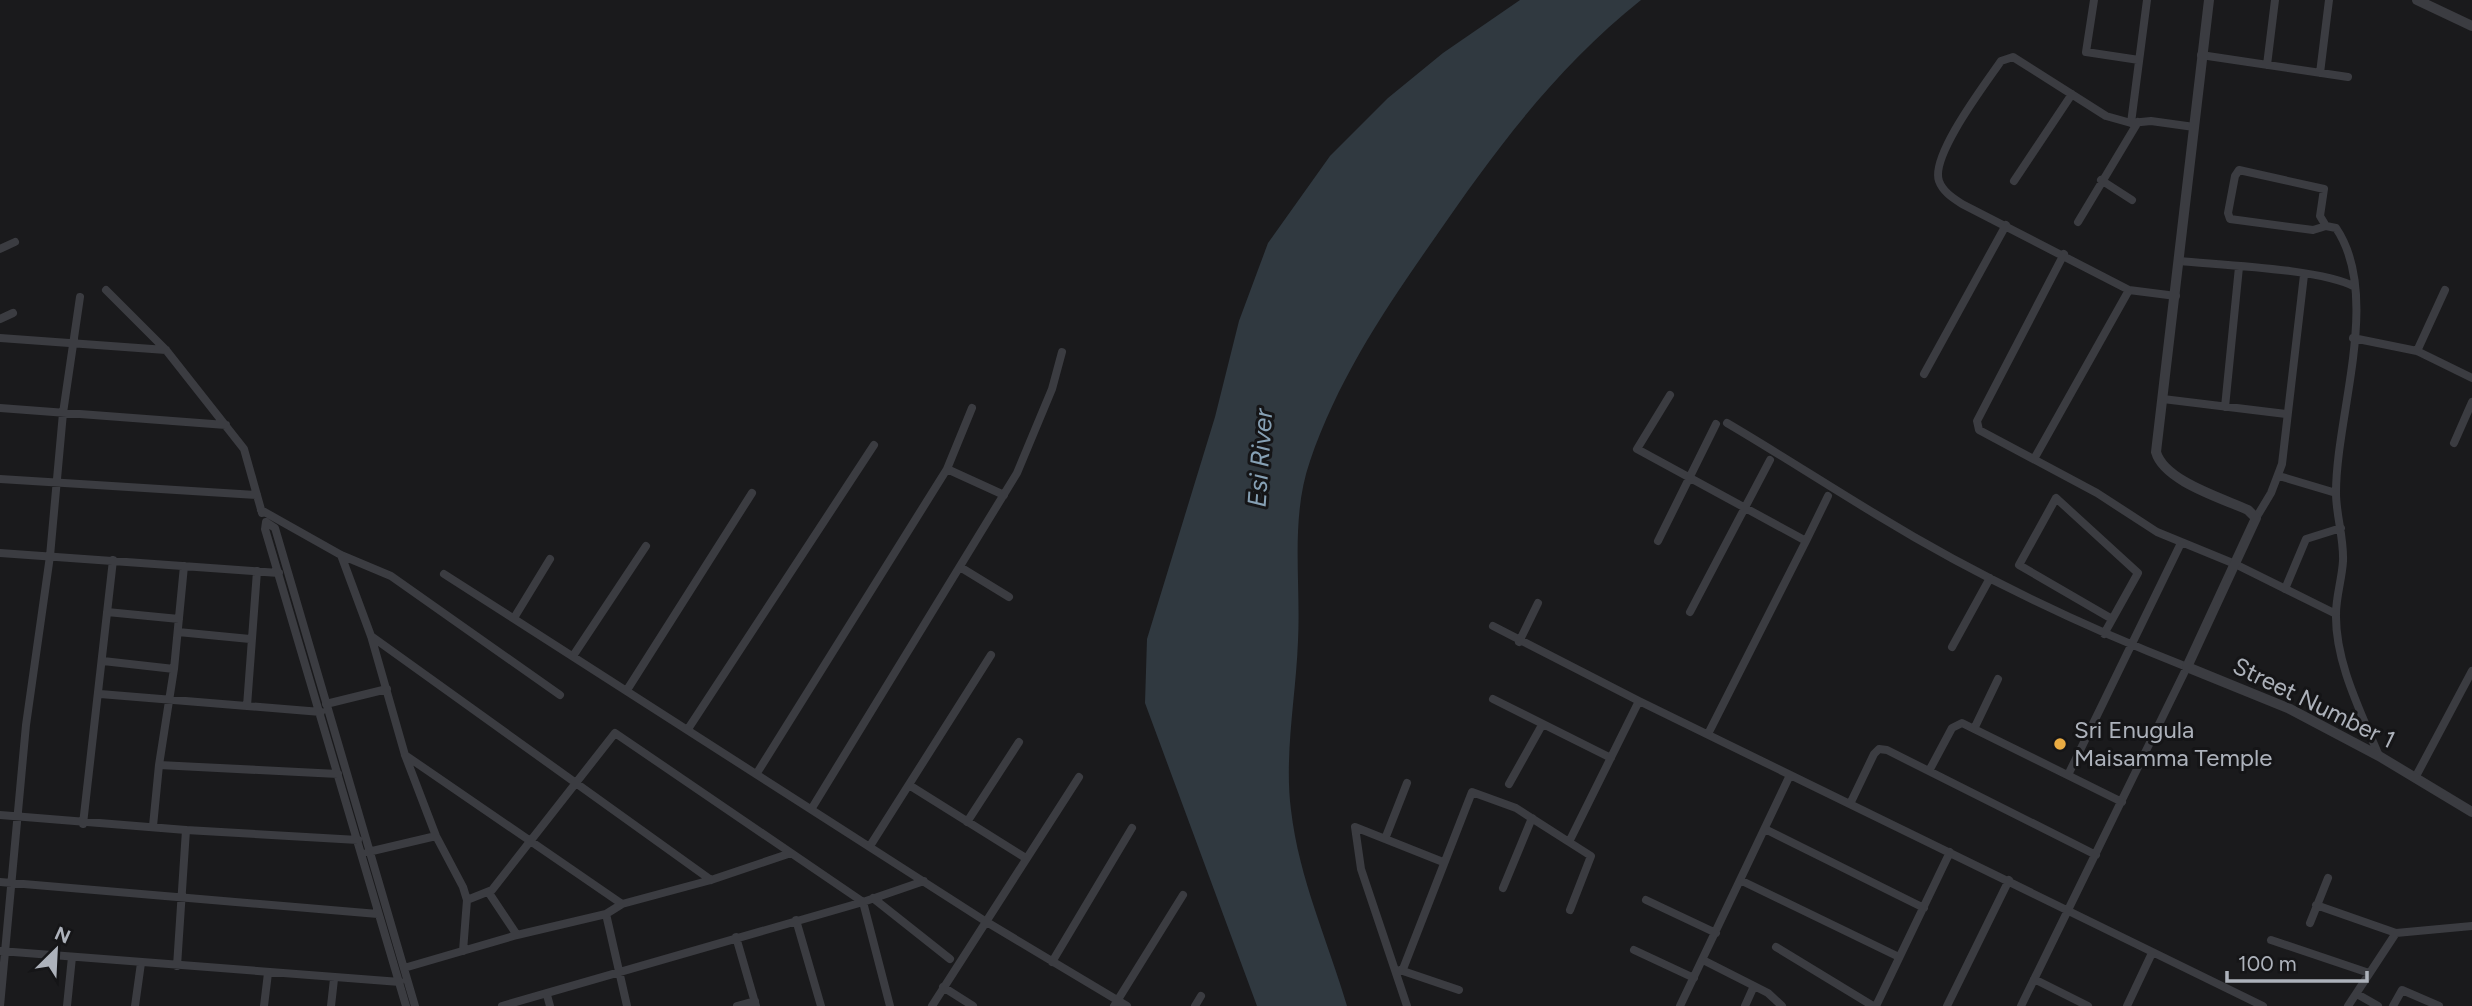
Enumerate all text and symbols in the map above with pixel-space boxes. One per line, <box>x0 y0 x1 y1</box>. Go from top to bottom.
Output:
water label: Esi River <box>1241 406 1279 508</box>
street label: Street Number 1 <box>2228 651 2400 754</box>
place label: Sri Enugula Maisamma Temple <box>2074 715 2272 772</box>
marker: Sri Enugula Maisamma Temple <box>2052 736 2068 752</box>
north arrow <box>21 915 91 985</box>
text: N <box>51 921 74 948</box>
scale bar <box>2227 940 2367 984</box>
text: 100 m <box>2238 951 2297 976</box>

